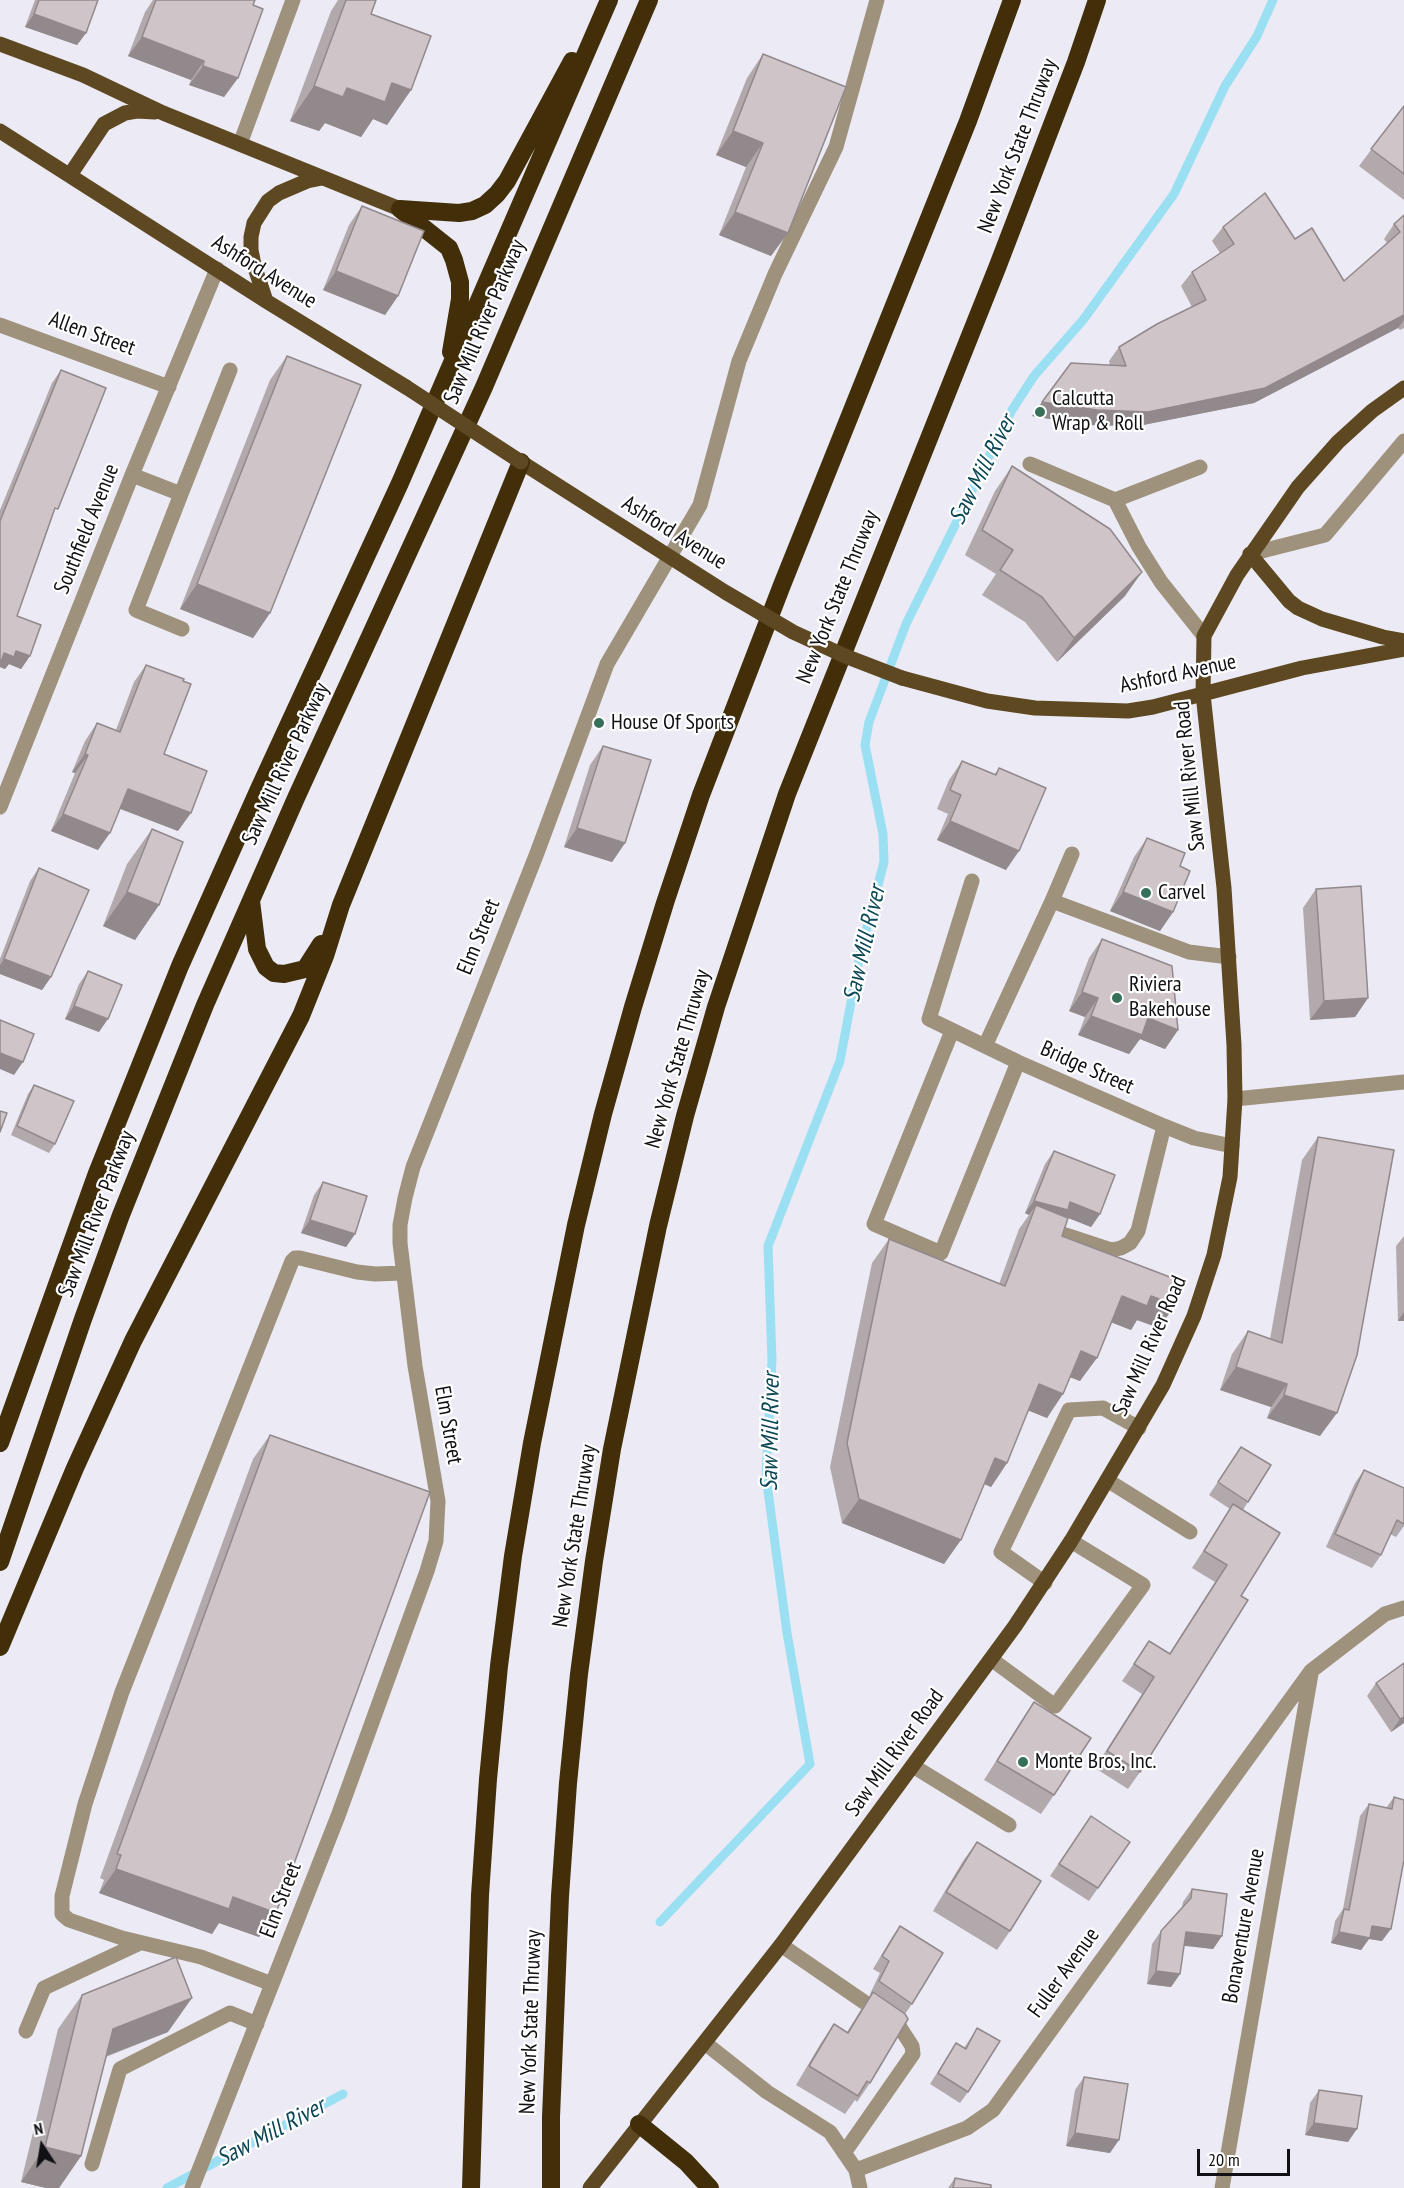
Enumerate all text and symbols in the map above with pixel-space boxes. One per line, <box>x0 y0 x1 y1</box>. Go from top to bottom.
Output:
street label: New York State Thruway <box>973 55 1063 237</box>
street label: Ashford Avenue <box>207 229 321 315</box>
street label: Saw Mill River Parkway <box>438 236 532 408</box>
street label: Allen Street <box>45 306 139 362</box>
place label: Calcutta Wrap & Roll <box>1052 386 1144 438</box>
marker: Calcutta Wrap & Roll <box>1033 405 1047 419</box>
water label: Saw Mill River <box>943 411 1023 529</box>
street label: Southfield Avenue <box>49 460 125 598</box>
street label: Ashford Avenue <box>617 490 731 576</box>
street label: New York State Thruway <box>791 506 885 688</box>
street label: Ashford Avenue <box>1117 649 1239 699</box>
street label: Saw Mill River Parkway <box>237 679 335 849</box>
street label: Saw Mill River Road <box>1169 700 1211 852</box>
place label: House Of Sports <box>611 710 734 736</box>
marker: House Of Sports <box>592 716 606 730</box>
place label: Carvel <box>1158 880 1205 906</box>
water label: Saw Mill River <box>838 883 892 1005</box>
marker: Carvel <box>1139 886 1153 900</box>
street label: Elm Street <box>452 895 506 979</box>
street label: New York State Thruway <box>640 967 716 1151</box>
place label: Riviera Bakehouse <box>1129 972 1211 1023</box>
marker: Riviera Bakehouse <box>1110 991 1124 1005</box>
street label: Bridge Street <box>1036 1036 1138 1100</box>
street label: Saw Mill River Parkway <box>53 1127 141 1301</box>
street label: Saw Mill River Road <box>1107 1272 1193 1420</box>
water label: Saw Mill River <box>756 1373 786 1491</box>
street label: Elm Street <box>428 1384 468 1466</box>
street label: New York State Thruway <box>548 1443 602 1629</box>
street label: Saw Mill River Road <box>840 1684 950 1822</box>
place label: Monte Bros, Inc. <box>1035 1749 1156 1775</box>
marker: Monte Bros, Inc. <box>1016 1755 1030 1769</box>
street label: Bonaventure Avenue <box>1217 1847 1271 2005</box>
street label: Elm Street <box>255 1858 307 1942</box>
street label: Fuller Avenue <box>1023 1923 1105 2023</box>
street label: New York State Thruway <box>515 1929 547 2115</box>
water label: Saw Mill River <box>212 2092 330 2174</box>
north arrow <box>12 2116 72 2176</box>
text: N <box>32 2118 45 2139</box>
scale bar <box>1200 2137 1293 2175</box>
text: 20 m <box>1208 2148 1240 2171</box>

